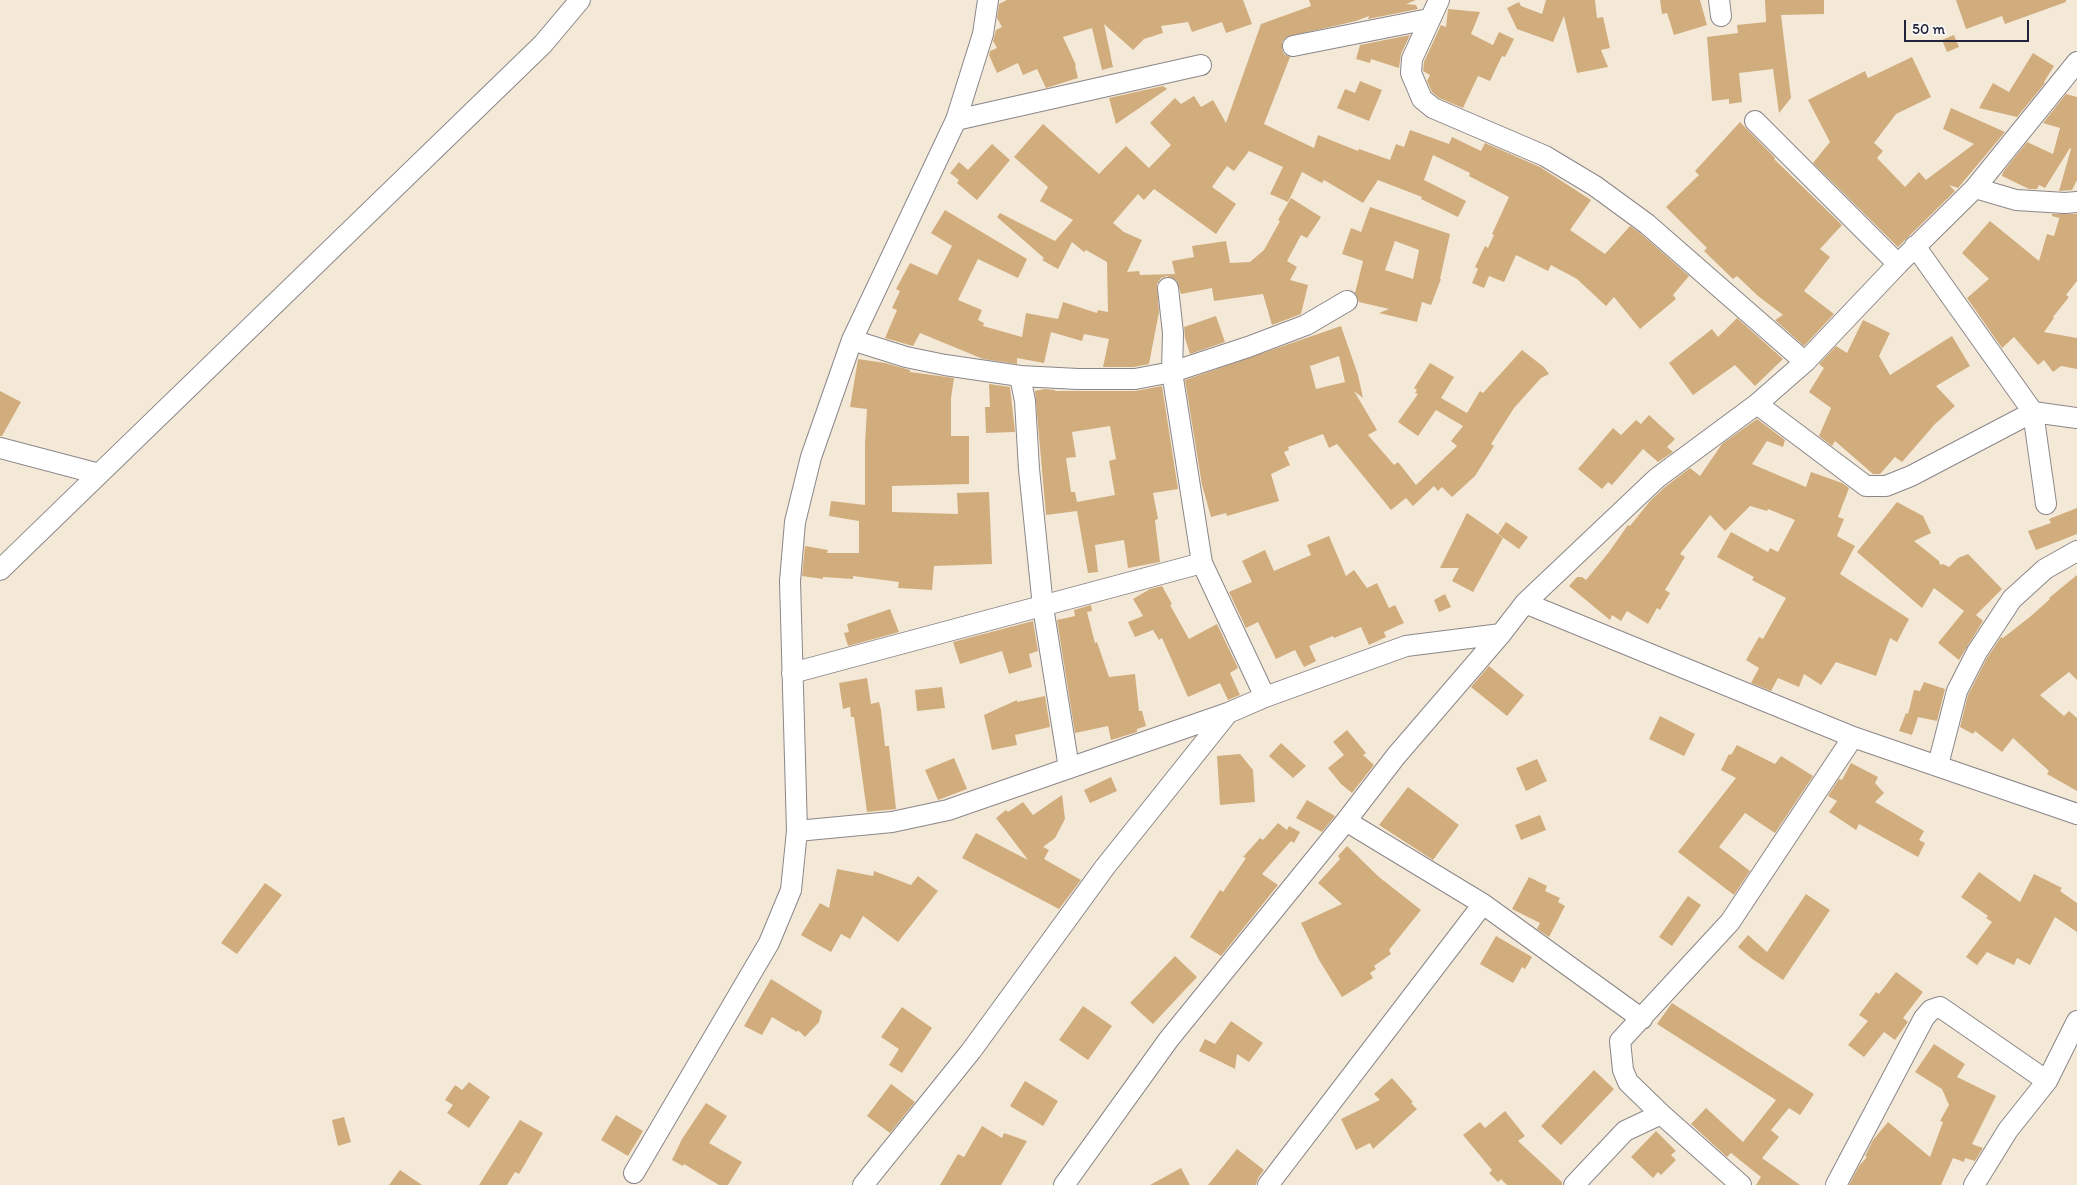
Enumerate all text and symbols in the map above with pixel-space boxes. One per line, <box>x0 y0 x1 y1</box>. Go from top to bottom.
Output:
scale bar <box>1907 10 2032 42</box>
text: 50 m <box>1912 20 1945 38</box>

